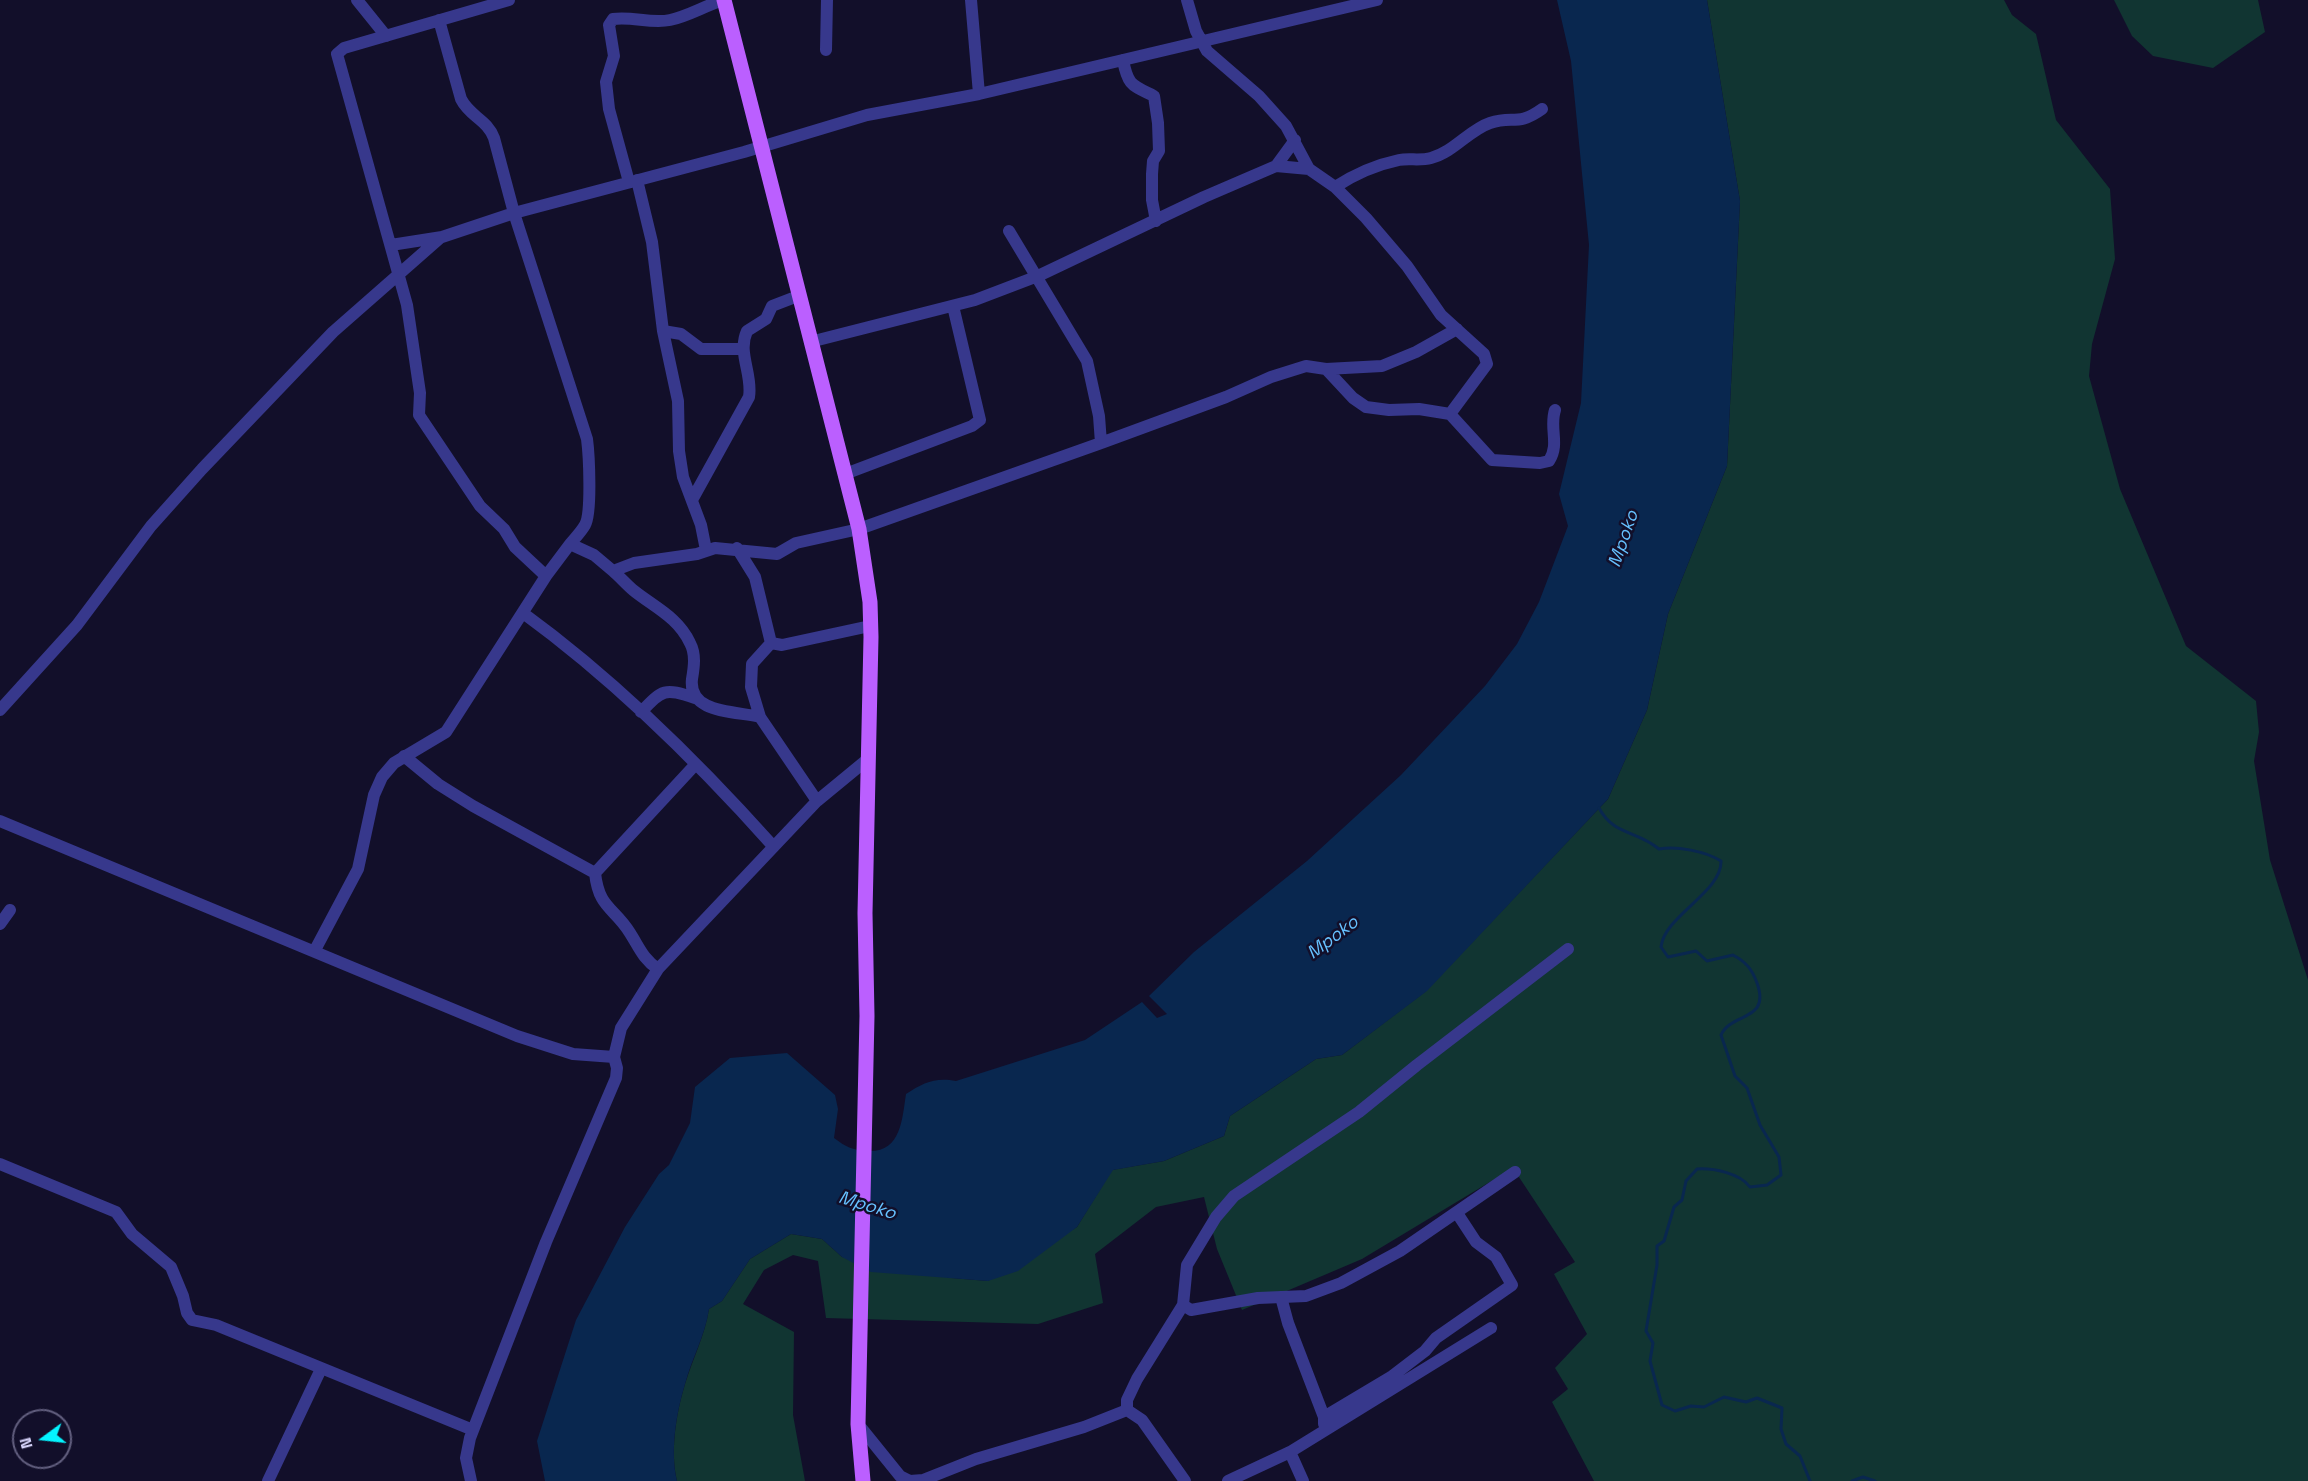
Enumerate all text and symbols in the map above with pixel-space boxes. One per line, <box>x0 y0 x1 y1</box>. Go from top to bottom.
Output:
water label: Mpoko <box>1604 508 1644 570</box>
water label: Mpoko <box>1303 912 1363 964</box>
water label: Mpoko <box>836 1187 898 1225</box>
north arrow <box>12 1409 72 1469</box>
text: N <box>15 1435 38 1451</box>

